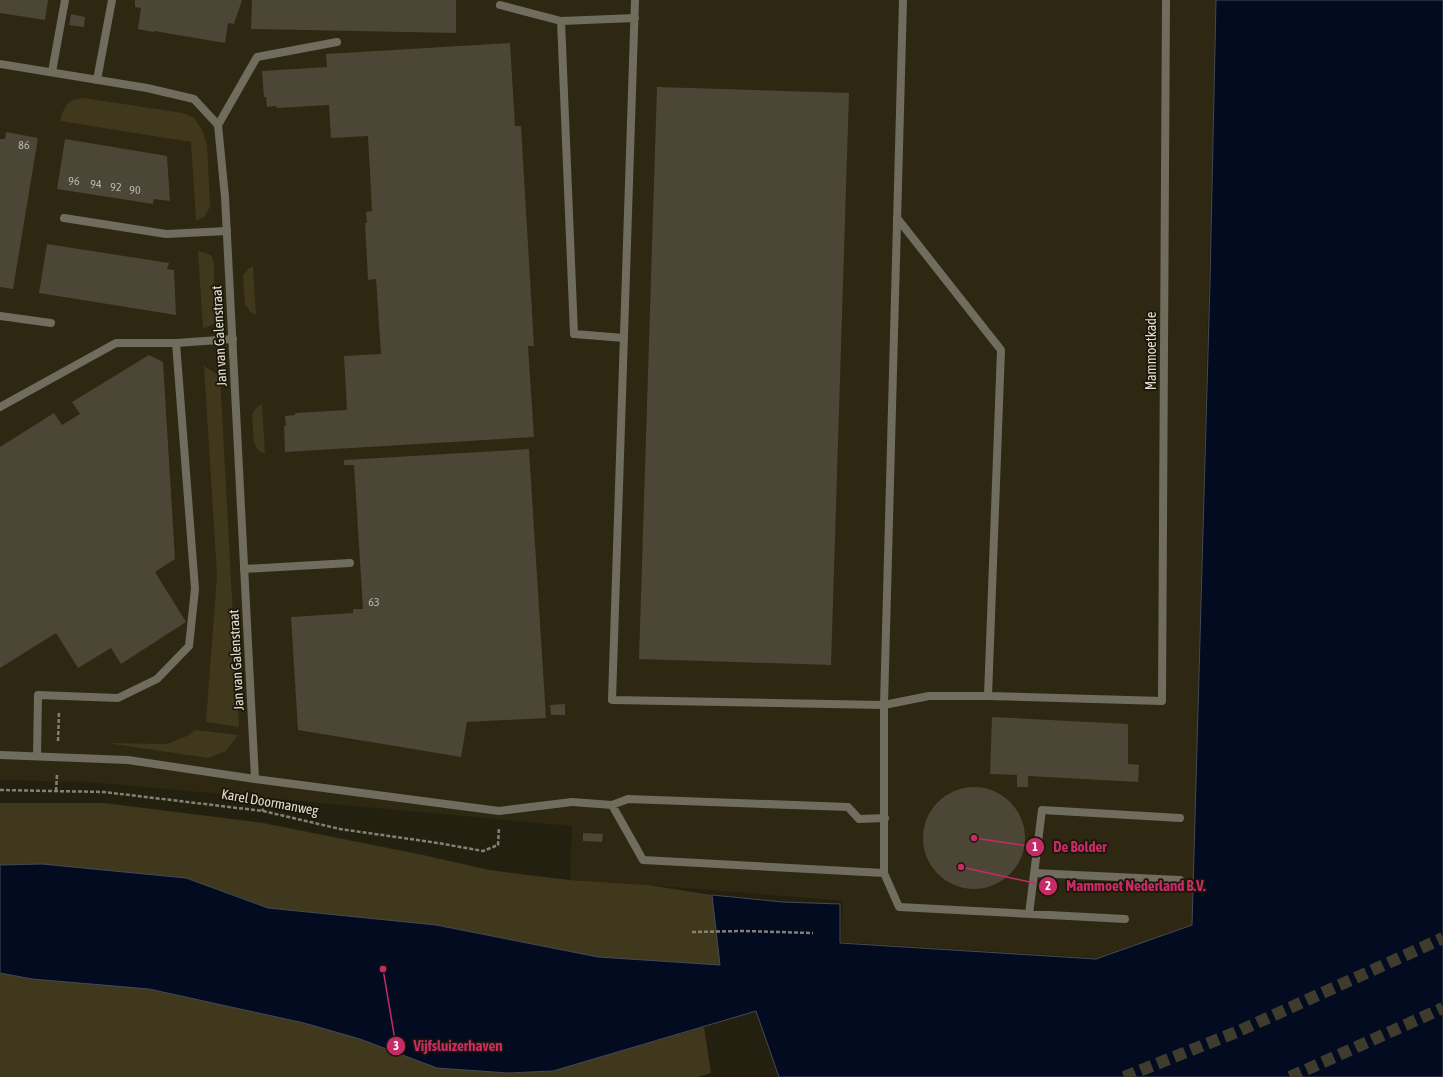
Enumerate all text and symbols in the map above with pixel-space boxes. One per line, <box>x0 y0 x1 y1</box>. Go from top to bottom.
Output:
house number: 86 <box>18 138 30 152</box>
house number: 96 <box>68 174 80 188</box>
house number: 94 <box>90 177 102 191</box>
house number: 92 <box>110 180 122 194</box>
house number: 90 <box>129 183 141 197</box>
street label: Jan van Galenstraat <box>208 285 230 387</box>
street label: Mammoetkade <box>1143 312 1159 390</box>
house number: 63 <box>368 595 380 609</box>
street label: Jan van Galenstraat <box>225 609 247 711</box>
street label: Karel Doormanweg <box>220 786 320 818</box>
callout: De Bolder <box>1025 833 1115 860</box>
text: De Bolder <box>1053 838 1107 855</box>
text: 1 <box>1032 840 1038 854</box>
callout: Mammoet Nederland B.V. <box>1038 873 1214 900</box>
text: Mammoet Nederland B.V. <box>1066 877 1206 894</box>
text: 2 <box>1045 879 1051 893</box>
callout: Vijfsluizerhaven <box>386 1032 511 1059</box>
text: Vijfsluizerhaven <box>412 1037 503 1054</box>
text: 3 <box>393 1039 399 1053</box>

